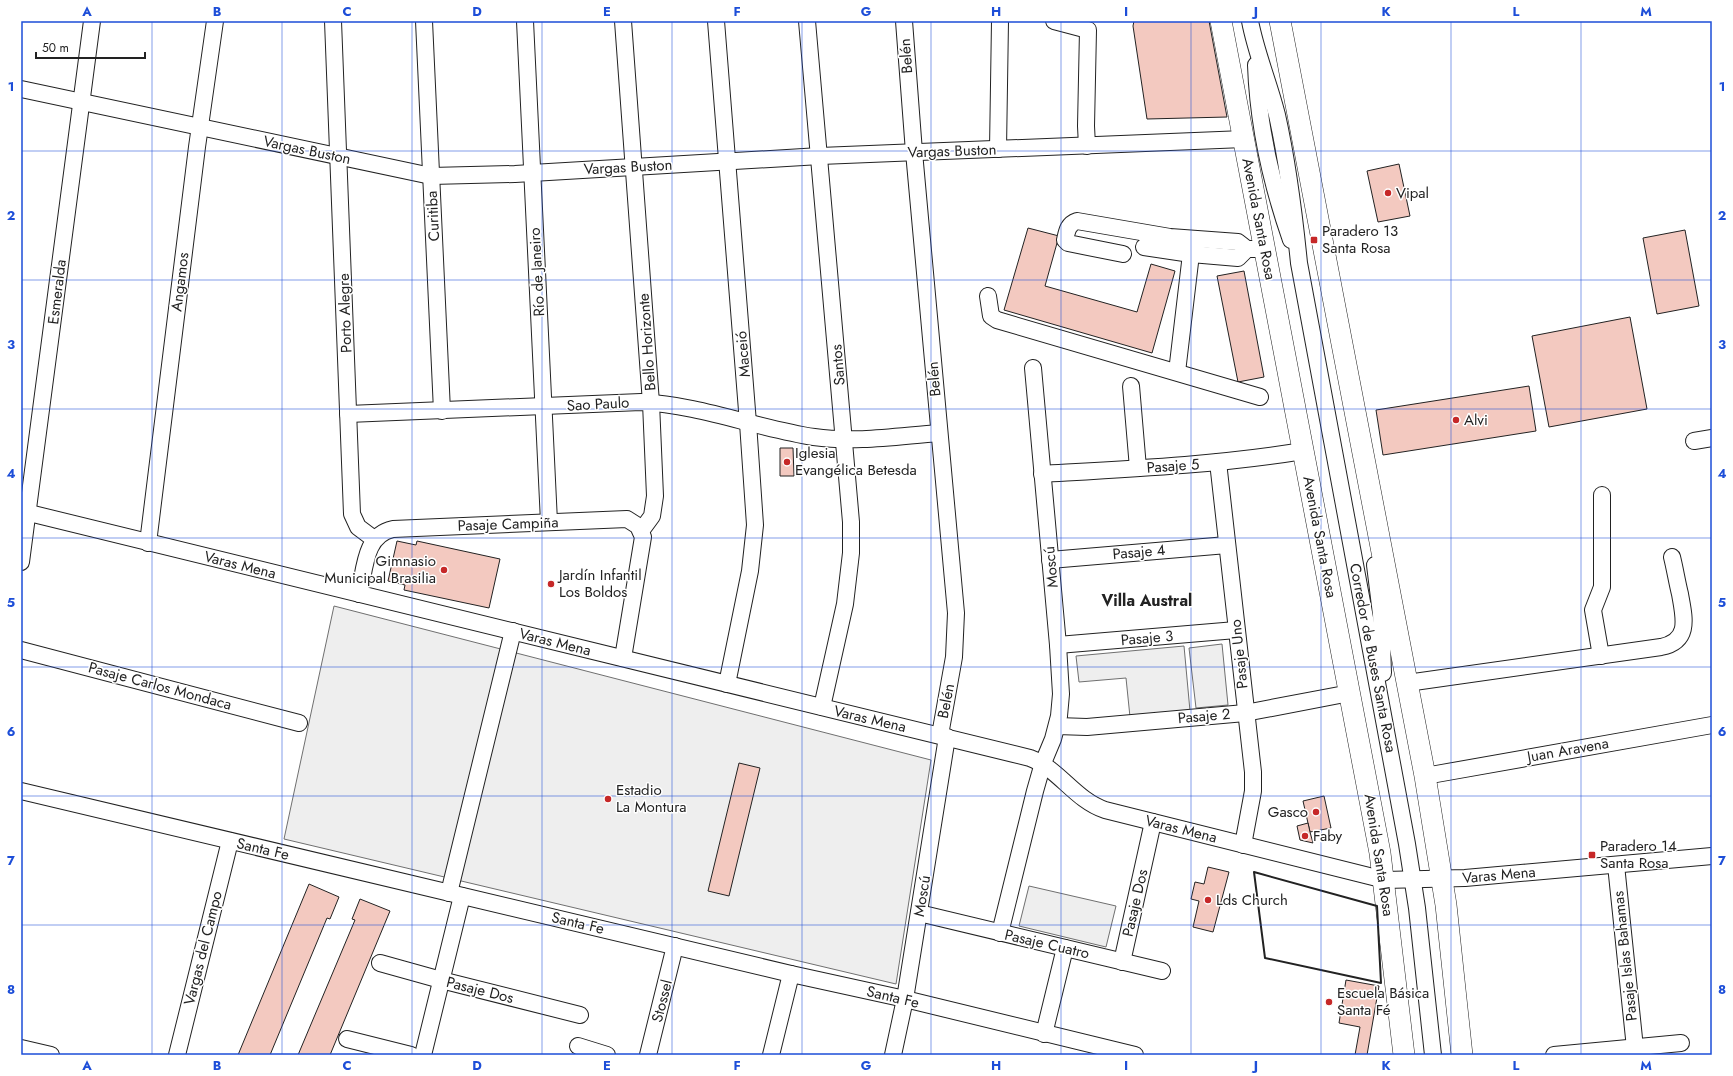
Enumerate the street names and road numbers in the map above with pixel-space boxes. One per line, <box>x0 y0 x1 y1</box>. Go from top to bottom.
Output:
street label: Belén <box>894 38 918 74</box>
street label: Vargas Buston <box>261 130 353 170</box>
street label: Vargas Buston <box>907 138 997 164</box>
street label: Vargas Buston <box>583 154 673 180</box>
street label: Avenida Santa Rosa <box>1236 156 1282 282</box>
street label: Curitiba <box>421 190 445 242</box>
street label: Río de Janeiro <box>524 227 550 317</box>
street label: Angamos <box>165 251 195 313</box>
street label: Esmeralda <box>42 258 72 326</box>
street label: Porto Alegre <box>333 273 357 353</box>
street label: Bello Horizonte <box>633 292 661 392</box>
street label: Maceió <box>730 330 756 378</box>
street label: Santos <box>825 344 851 386</box>
street label: Belén <box>922 361 946 397</box>
street label: Sao Paulo <box>566 391 630 417</box>
street label: Pasaje 5 <box>1146 453 1200 479</box>
street label: Avenida Santa Rosa <box>1297 474 1343 600</box>
street label: Pasaje Campiña <box>457 511 559 537</box>
street label: Pasaje 4 <box>1112 539 1167 565</box>
street label: Varas Mena <box>202 545 278 585</box>
street label: Moscú <box>1038 545 1064 589</box>
street label: Corredor de Buses Santa Rosa <box>1344 561 1402 755</box>
street label: Pasaje Uno <box>1224 618 1254 690</box>
street label: Varas Mena <box>517 622 593 662</box>
street label: Pasaje 3 <box>1120 625 1174 651</box>
street label: Pasaje Carlos Mondaca <box>86 656 234 716</box>
street label: Belén <box>932 682 960 720</box>
street label: Varas Mena <box>832 700 908 738</box>
street label: Pasaje 2 <box>1177 703 1231 729</box>
street label: Juan Aravena <box>1524 732 1611 768</box>
street label: Avenida Santa Rosa <box>1358 792 1400 918</box>
street label: Varas Mena <box>1143 809 1219 849</box>
street label: Santa Fe <box>235 832 292 866</box>
street label: Varas Mena <box>1461 861 1537 889</box>
street label: Pasaje Dos <box>1117 867 1153 939</box>
street label: Moscú <box>908 874 936 918</box>
street label: Vargas del Campo <box>178 889 228 1007</box>
street label: Pasaje Islas Bahamas <box>1607 890 1643 1022</box>
street label: Santa Fe <box>550 906 607 940</box>
street label: Pasaje Cuatro <box>1002 924 1092 964</box>
street label: Pasaje Dos <box>444 971 516 1009</box>
street label: Stossel <box>646 977 678 1025</box>
street label: Santa Fe <box>865 980 922 1014</box>

